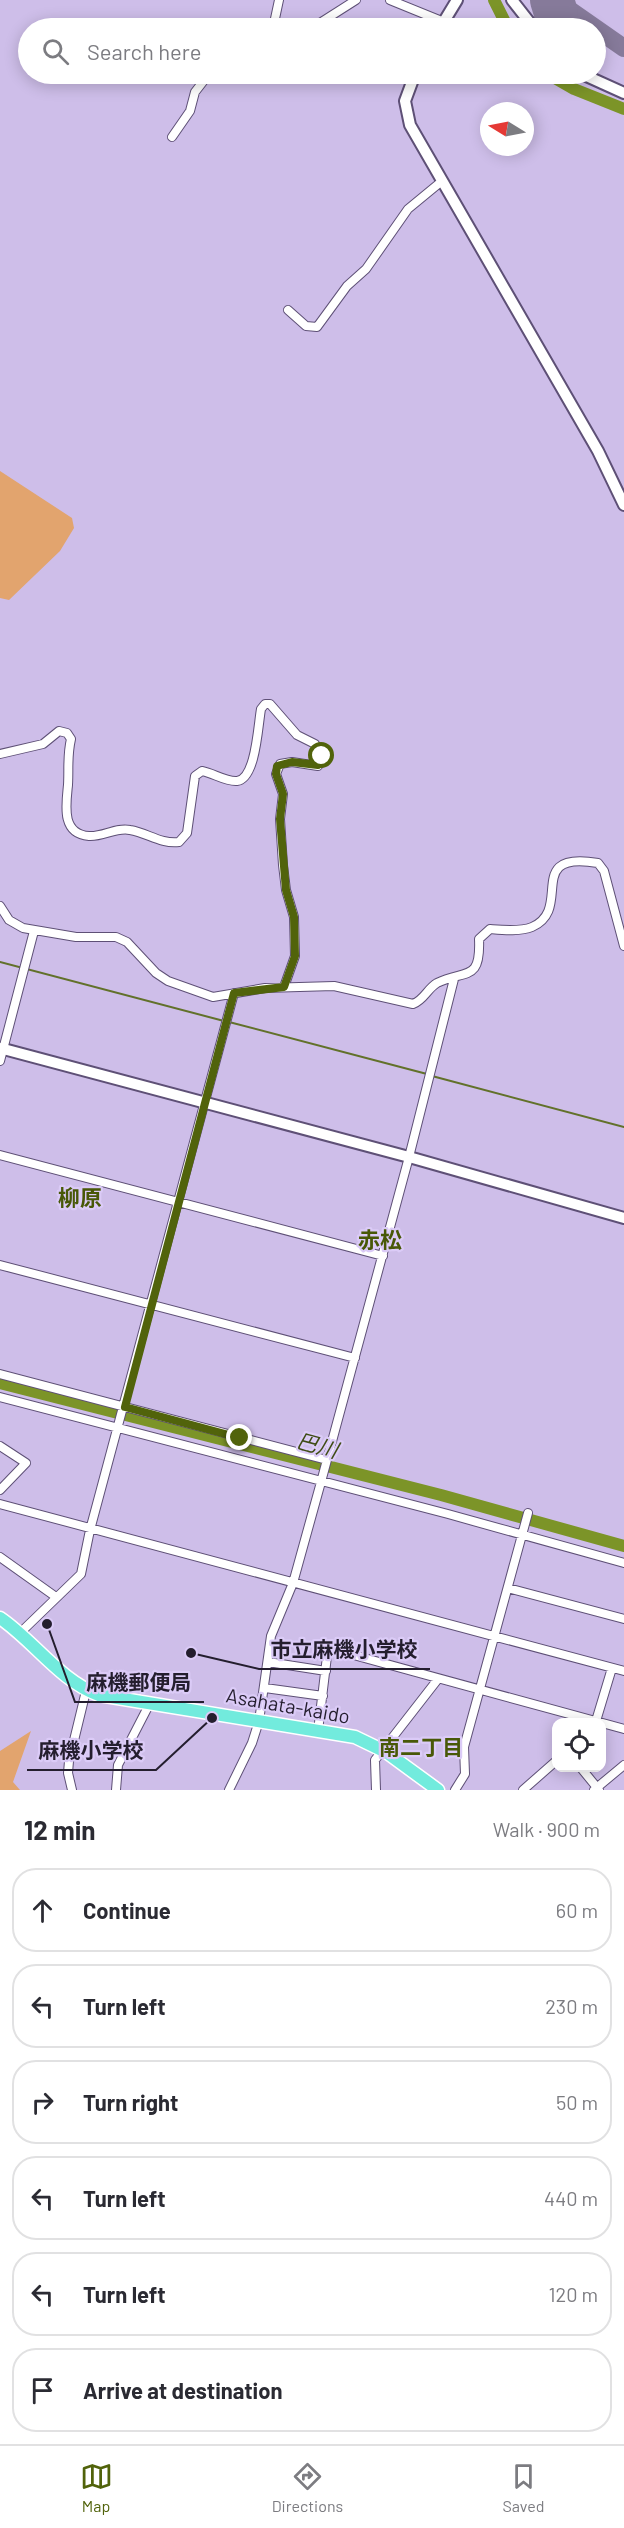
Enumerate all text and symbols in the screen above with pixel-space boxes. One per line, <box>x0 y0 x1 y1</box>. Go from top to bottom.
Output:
search box <box>18 18 606 84</box>
icon: search <box>39 35 72 68</box>
text: Search here <box>87 38 201 64</box>
north arrow <box>480 102 534 156</box>
route start <box>308 742 334 768</box>
district label: 柳原 <box>58 1184 102 1210</box>
district label: 赤松 <box>358 1226 402 1252</box>
route end <box>226 1424 252 1450</box>
water label: 巴川 <box>294 1427 343 1463</box>
callout: 市立麻機小学校 <box>259 1630 430 1669</box>
text: 市立麻機小学校 <box>271 1636 418 1661</box>
callout: 麻機郵便局 <box>75 1663 204 1702</box>
text: 麻機郵便局 <box>87 1669 192 1694</box>
street label: Asahata-kaido <box>224 1682 352 1728</box>
map controls <box>552 1718 606 1772</box>
button: locate <box>552 1718 606 1772</box>
callout: 麻機小学校 <box>27 1731 156 1770</box>
district label: 南二丁目 <box>379 1734 463 1759</box>
text: 麻機小学校 <box>39 1737 144 1762</box>
text: 12 min <box>24 1814 96 1845</box>
text: Walk · 900 m <box>493 1817 600 1841</box>
icon: ahead <box>26 1894 59 1927</box>
text: Continue <box>83 1897 171 1923</box>
text: 60 m <box>556 1898 598 1922</box>
icon: left <box>26 1990 59 2023</box>
text: Turn left <box>83 1993 166 2019</box>
text: 230 m <box>545 1994 598 2018</box>
icon: right <box>26 2086 59 2119</box>
text: Turn right <box>83 2089 178 2115</box>
text: 50 m <box>556 2090 598 2114</box>
icon: left <box>26 2182 59 2215</box>
text: Turn left <box>83 2185 166 2211</box>
text: 440 m <box>544 2186 598 2210</box>
icon: left <box>26 2278 59 2311</box>
text: Turn left <box>83 2281 166 2307</box>
text: 120 m <box>548 2282 598 2306</box>
icon: arrive <box>26 2374 59 2407</box>
text: Arrive at destination <box>83 2377 282 2403</box>
tab: Map <box>80 2460 113 2515</box>
tab: Directions <box>272 2460 343 2515</box>
tab: Saved <box>502 2460 544 2515</box>

